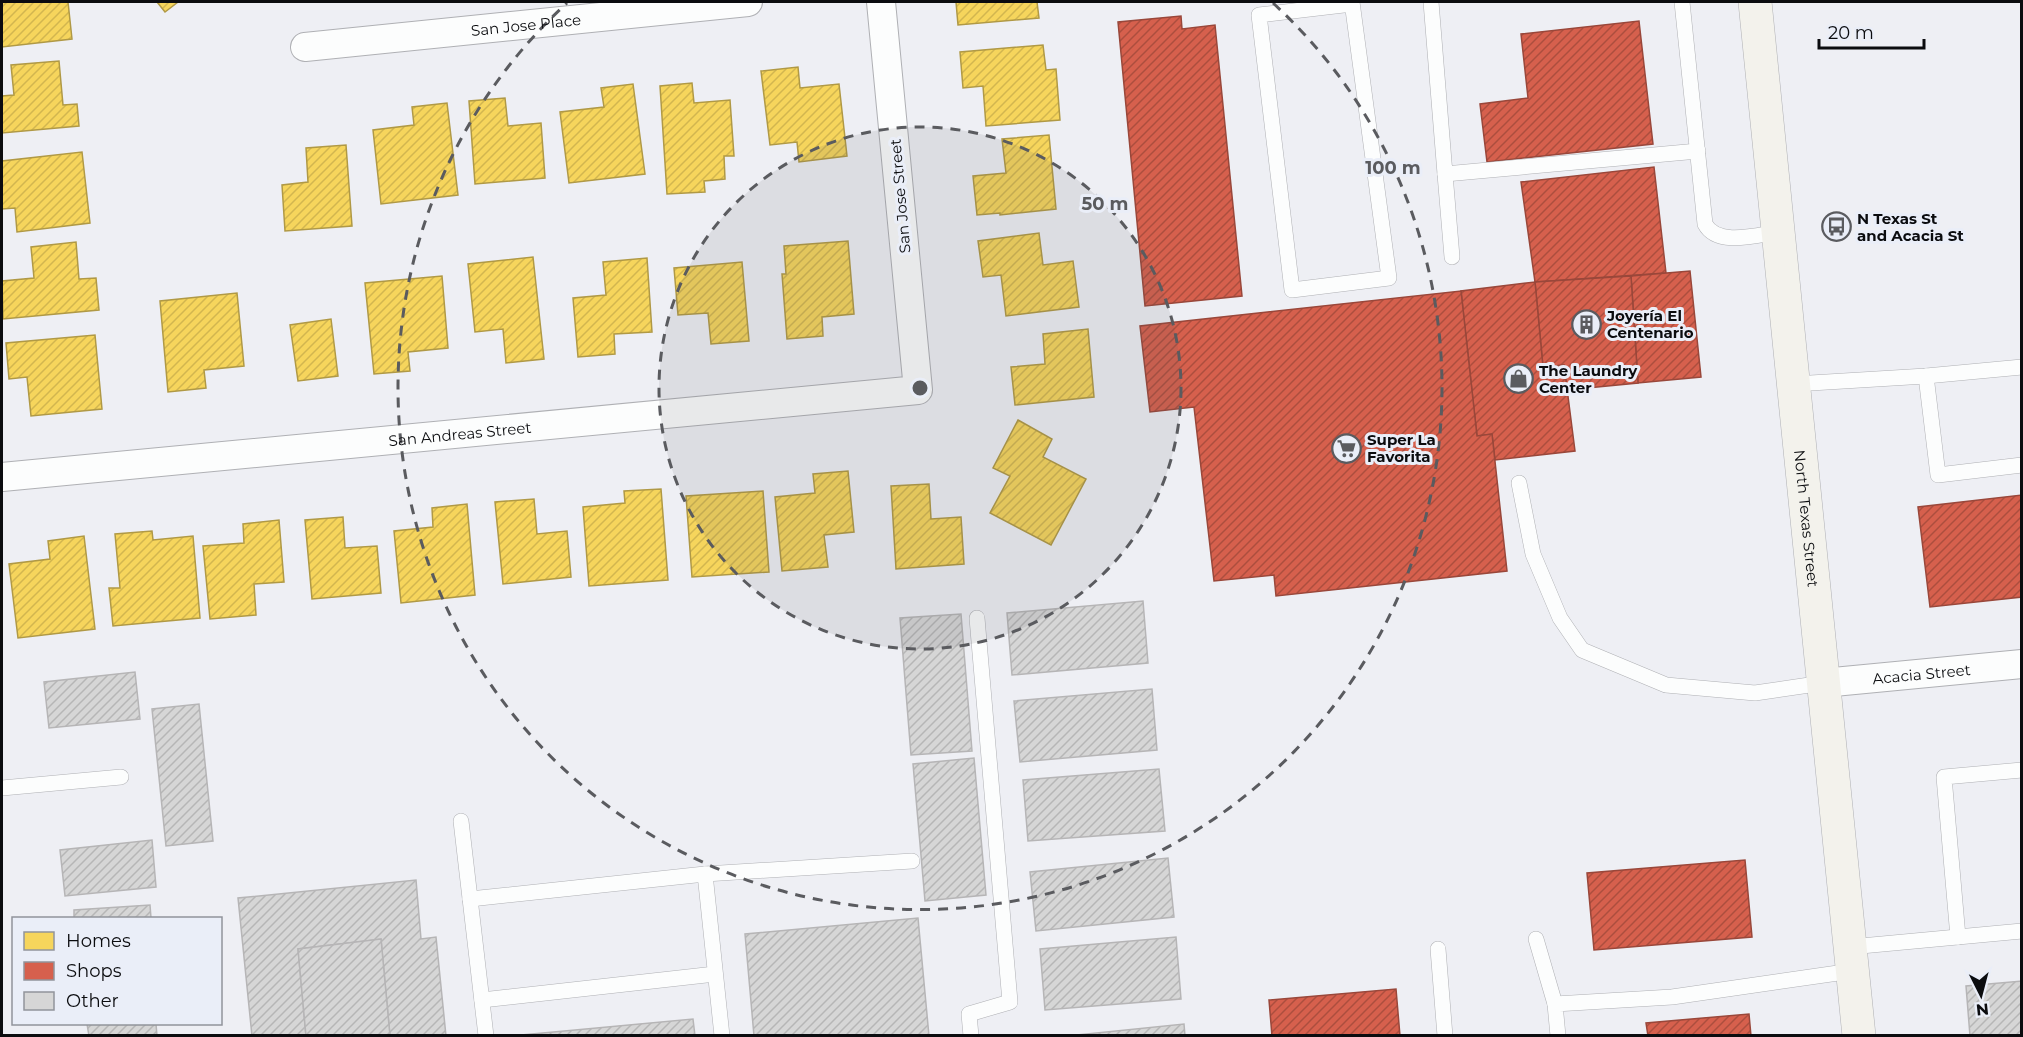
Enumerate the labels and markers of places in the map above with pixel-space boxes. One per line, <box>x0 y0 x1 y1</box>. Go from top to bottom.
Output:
place label: N Texas St and Acacia St <box>1857 209 1964 245</box>
bus stop icon: N Texas St and Acacia St <box>1820 211 1852 243</box>
place label: Joyería El Centenario <box>1606 306 1694 342</box>
building icon: Joyería El Centenario <box>1570 308 1602 340</box>
place label: The Laundry Center <box>1539 361 1638 397</box>
shop icon: The Laundry Center <box>1502 363 1534 395</box>
centre of rings <box>910 378 930 398</box>
place label: Super La Favorita <box>1367 430 1436 466</box>
supermarket icon: Super La Favorita <box>1330 432 1362 464</box>

